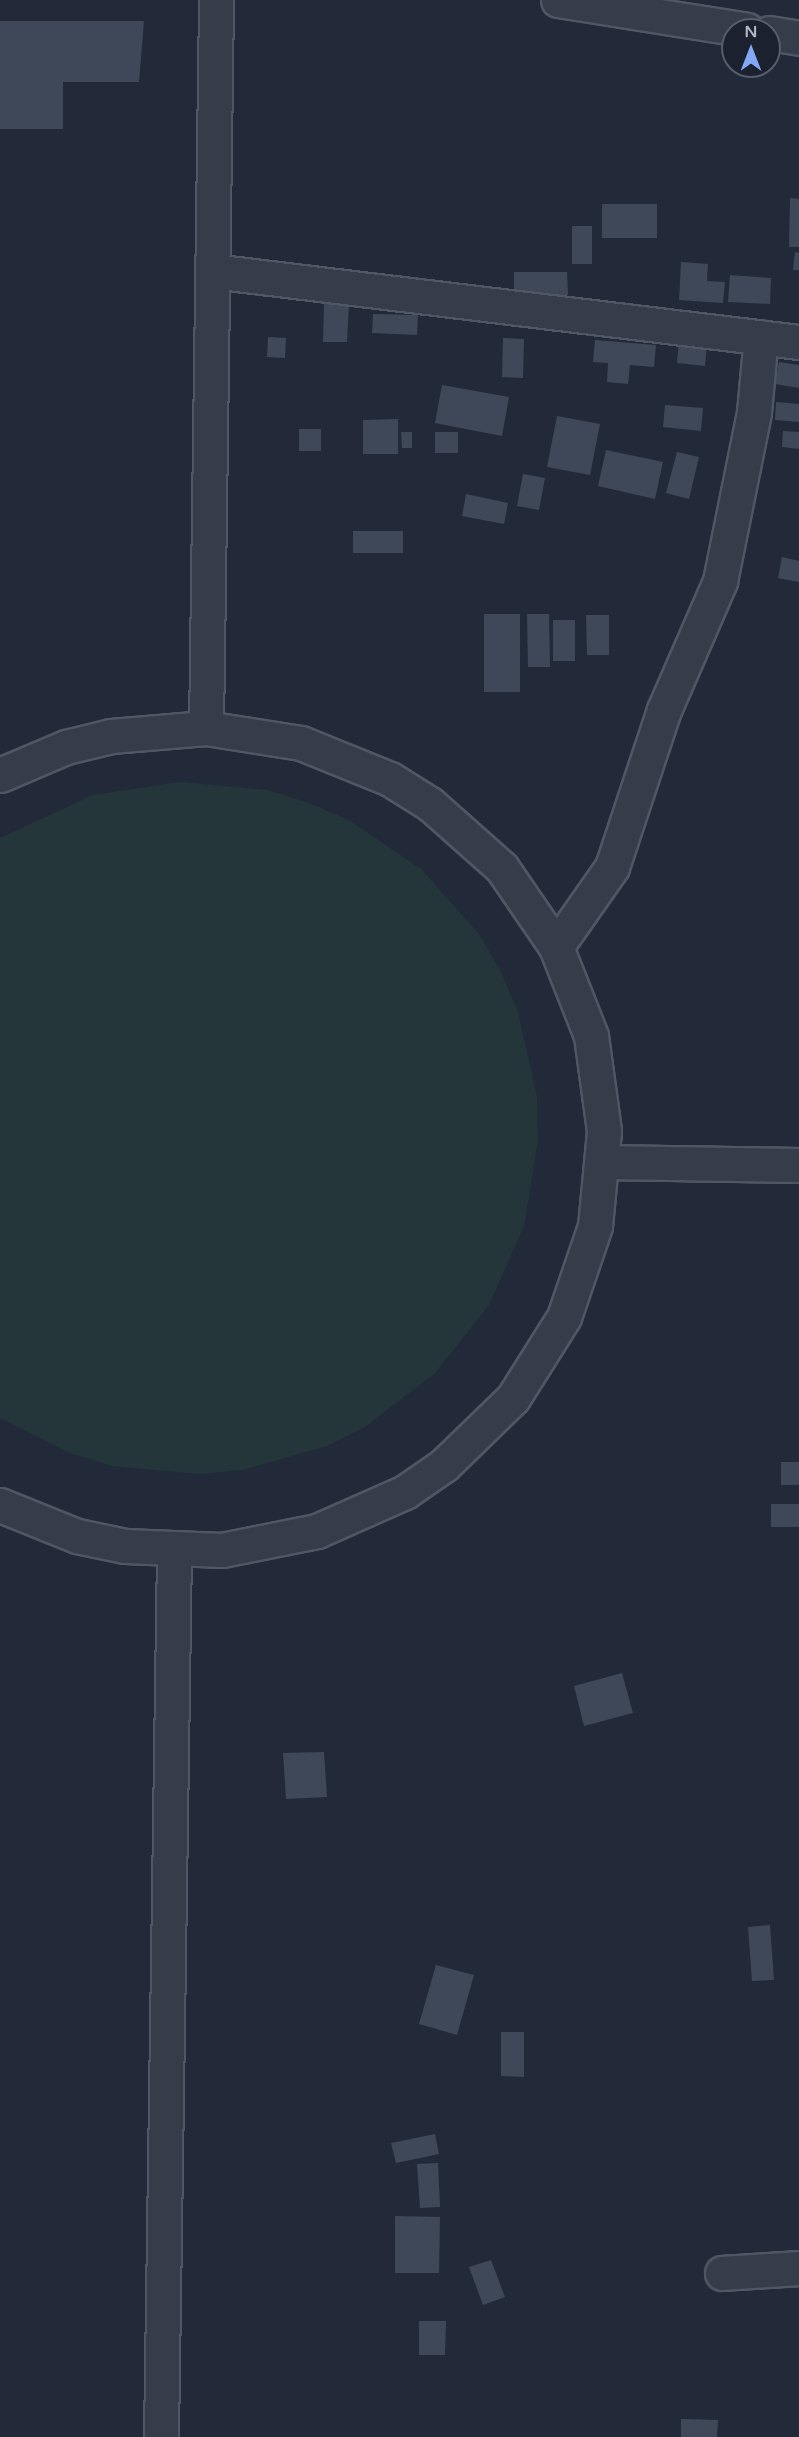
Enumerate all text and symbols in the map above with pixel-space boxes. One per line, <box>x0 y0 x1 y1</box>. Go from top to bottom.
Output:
north arrow <box>721 18 781 78</box>
text: N <box>745 22 757 42</box>

